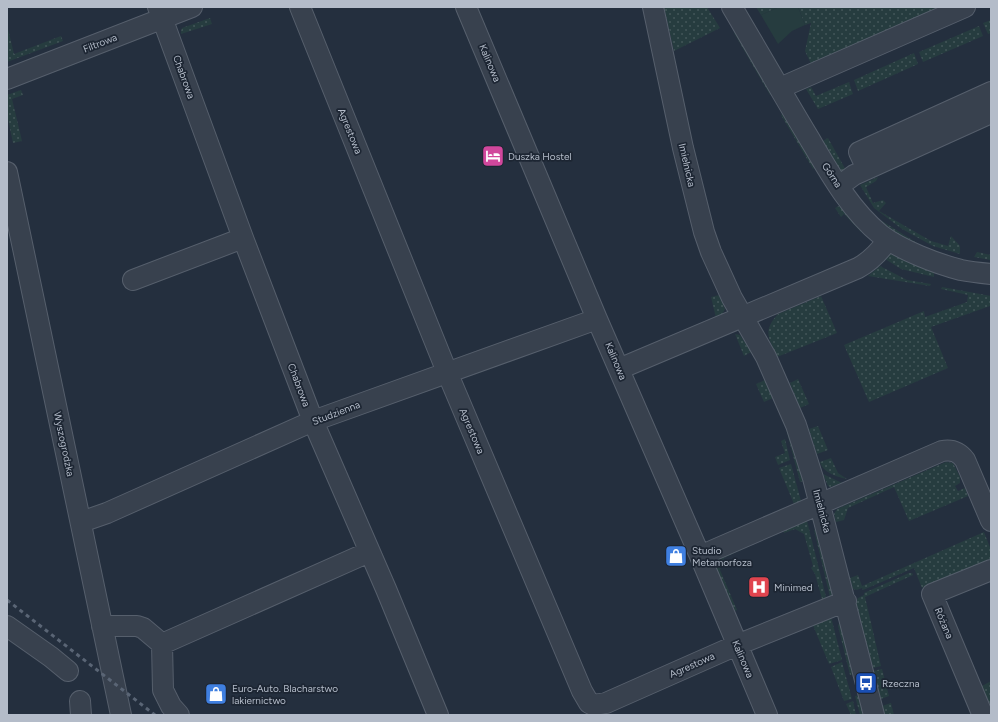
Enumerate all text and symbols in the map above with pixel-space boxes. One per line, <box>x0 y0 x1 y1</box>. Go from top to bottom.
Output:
street label: Filtrowa <box>81 31 119 55</box>
street label: Kalinowa <box>476 42 504 84</box>
street label: Chabrowa <box>170 53 198 101</box>
street label: Agrestowa <box>335 106 365 156</box>
street label: Imielnicka <box>676 142 698 188</box>
hotel icon: Duszka Hostel <box>480 143 506 169</box>
place label: Duszka Hostel <box>508 150 572 163</box>
street label: Górna <box>819 160 845 190</box>
street label: Kalinowa <box>602 340 630 382</box>
street label: Chabrowa <box>285 361 313 409</box>
street label: Studzienna <box>310 398 362 428</box>
street label: Agrestowa <box>457 406 487 456</box>
street label: Wyszogrodzka <box>51 410 77 478</box>
street label: Imielnicka <box>810 488 834 534</box>
shop icon: Studio Metamorfoza <box>663 543 689 569</box>
place label: Studio Metamorfoza <box>692 544 752 569</box>
hospital icon: Minimed <box>746 574 772 600</box>
place label: Minimed <box>774 581 813 594</box>
street label: Różana <box>932 605 956 641</box>
street label: Kalinowa <box>729 638 757 680</box>
street label: Agrestowa <box>667 649 717 681</box>
bus stop icon: Rzeczna <box>853 670 879 696</box>
place label: Rzeczna <box>882 677 920 690</box>
shop icon: Euro-Auto. Blacharstwo lakiernictwo <box>203 681 229 707</box>
place label: Euro-Auto. Blacharstwo lakiernictwo <box>232 682 338 707</box>

